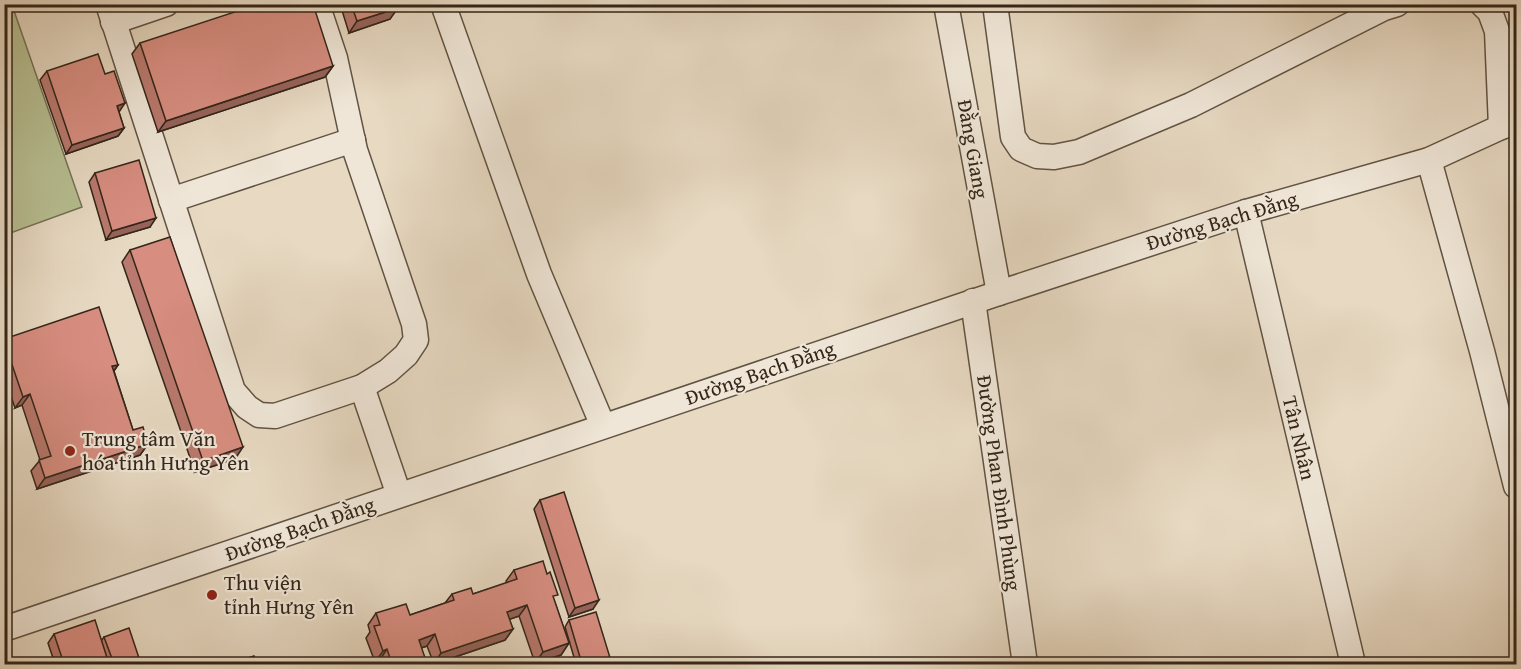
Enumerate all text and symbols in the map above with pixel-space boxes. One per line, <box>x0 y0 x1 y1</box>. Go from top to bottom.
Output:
street label: Đằng Giang <box>950 97 998 201</box>
street label: Đường Bạch Đằng <box>1142 183 1302 258</box>
street label: Đường Bạch Đằng <box>681 332 840 413</box>
street label: Đường Phan Đình Phùng <box>969 373 1030 593</box>
street label: Tân Nhân <box>1275 393 1324 483</box>
place label: Trung tâm Văn hóa tỉnh Hưng Yên <box>82 423 249 478</box>
marker: Trung tâm Văn hóa tỉnh Hưng Yên <box>63 444 77 458</box>
street label: Đường Bạch Đằng <box>221 488 380 569</box>
place label: Thu viện tỉnh Hưng Yên <box>224 567 354 622</box>
marker: Thu viện tỉnh Hưng Yên <box>205 588 219 602</box>

